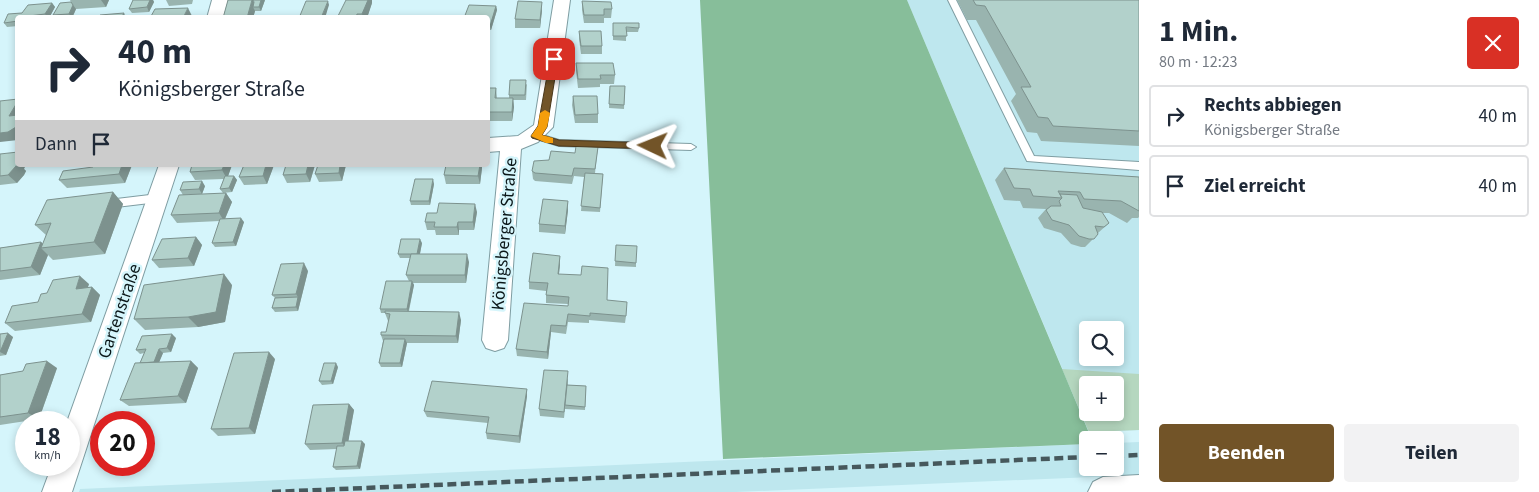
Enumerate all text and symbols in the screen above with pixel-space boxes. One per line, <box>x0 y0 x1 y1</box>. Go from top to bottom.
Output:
text: 1 Min. <box>1159 10 1238 53</box>
button: close <box>1467 17 1519 69</box>
text: 40 m <box>118 27 192 77</box>
icon: right <box>35 35 100 100</box>
pin <box>533 38 575 80</box>
icon: arrive <box>540 45 568 73</box>
text: 80 m · 12:23 <box>1159 51 1238 73</box>
text: Königsberger Straße <box>118 73 305 105</box>
text: Rechts abbiegen <box>1204 92 1342 119</box>
icon: right <box>1161 102 1189 130</box>
text: 40 m <box>1479 103 1517 130</box>
position arrow <box>626 119 678 171</box>
text: Königsberger Straße <box>1204 119 1340 141</box>
icon: arrive <box>87 130 115 158</box>
text: Dann <box>35 131 77 158</box>
street label: Königsberger Straße <box>485 157 524 311</box>
icon: arrive <box>1161 172 1189 200</box>
text: Ziel erreicht <box>1204 173 1305 200</box>
text: 40 m <box>1479 173 1517 200</box>
street label: Gartenstraße <box>92 260 147 362</box>
map controls <box>1079 321 1124 476</box>
button: search <box>1079 321 1124 366</box>
button: + <box>1079 376 1124 421</box>
speed limit sign: 20 <box>90 411 155 476</box>
text: 18 <box>34 419 61 455</box>
button: Beenden <box>1159 424 1334 482</box>
button: Teilen <box>1344 424 1519 482</box>
button: − <box>1079 431 1124 476</box>
text: km/h <box>34 447 61 464</box>

